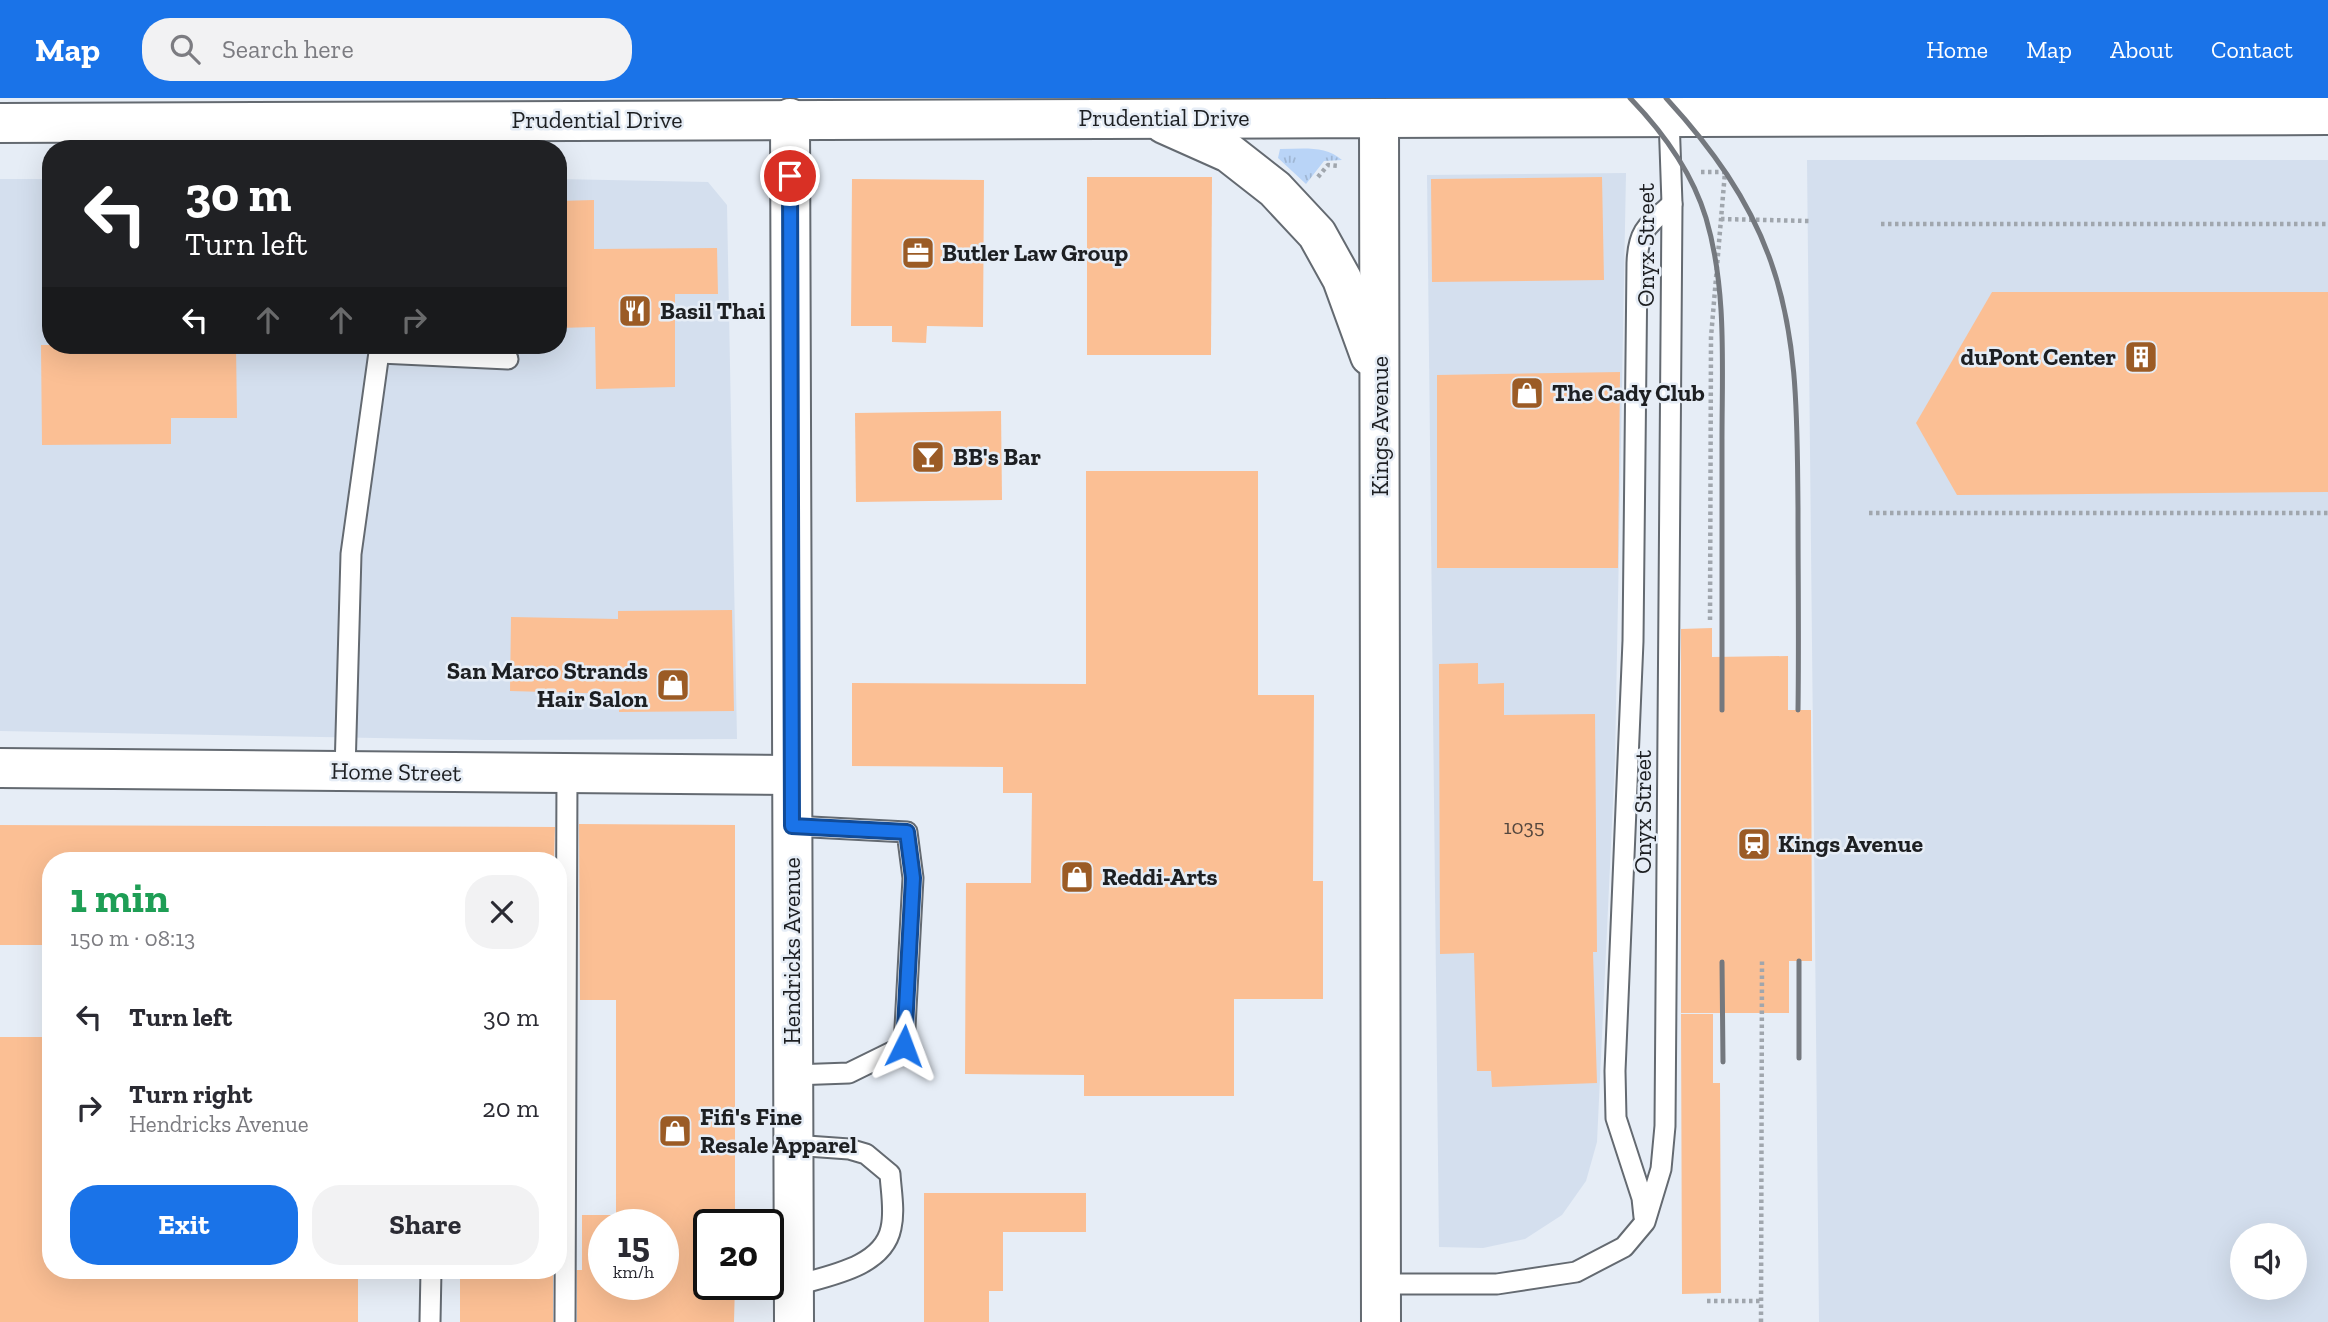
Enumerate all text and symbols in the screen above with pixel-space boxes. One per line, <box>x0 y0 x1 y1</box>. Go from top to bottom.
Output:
search box <box>142 18 632 81</box>
text: Map <box>35 30 100 69</box>
icon: search <box>166 30 204 68</box>
text: Search here <box>222 33 354 65</box>
text: Home <box>1926 35 1988 64</box>
text: Map <box>2026 35 2072 64</box>
text: About <box>2110 35 2173 64</box>
text: Contact <box>2211 35 2293 64</box>
street label: Prudential Drive <box>1078 103 1250 132</box>
street label: Prudential Drive <box>511 105 683 134</box>
pin <box>760 146 820 206</box>
icon: arrive <box>771 157 809 195</box>
text: 30 m <box>185 165 291 224</box>
icon: left <box>70 168 161 259</box>
street label: Onyx Street <box>1631 183 1660 307</box>
text: Turn left <box>185 225 307 263</box>
office icon: Butler Law Group <box>899 234 937 272</box>
place label: Butler Law Group <box>942 238 1128 267</box>
restaurant icon: Basil Thai <box>616 292 654 330</box>
place label: Basil Thai <box>660 296 765 325</box>
icon: left <box>176 301 214 339</box>
icon: ahead <box>249 301 287 339</box>
icon: ahead <box>322 301 360 339</box>
icon: right <box>395 301 433 339</box>
building icon: duPont Center <box>2122 338 2160 376</box>
place label: duPont Center <box>1961 342 2116 371</box>
street label: Kings Avenue <box>1365 356 1394 496</box>
shop icon: The Cady Club <box>1508 374 1546 412</box>
place label: The Cady Club <box>1552 378 1705 407</box>
bar icon: BB's Bar <box>909 438 947 476</box>
place label: BB's Bar <box>953 442 1041 471</box>
place label: San Marco Strands Hair Salon <box>447 656 648 713</box>
shop icon: San Marco Strands Hair Salon <box>654 666 692 704</box>
street label: Onyx Street <box>1628 750 1657 874</box>
street label: Home Street <box>330 756 462 787</box>
house number: 1035 <box>1503 814 1545 839</box>
station icon: Kings Avenue <box>1735 825 1773 863</box>
place label: Kings Avenue <box>1778 829 1923 858</box>
street label: Hendricks Avenue <box>777 857 806 1045</box>
shop icon: Reddi-Arts <box>1058 858 1096 896</box>
place label: Reddi-Arts <box>1102 862 1218 891</box>
text: 1 min <box>70 872 169 923</box>
button: close <box>465 875 539 949</box>
text: 150 m · 08:13 <box>70 924 195 952</box>
icon: left <box>70 998 108 1036</box>
text: Turn left <box>129 1001 232 1033</box>
text: 30 m <box>483 1001 539 1033</box>
position arrow <box>867 1009 941 1083</box>
text: Turn right <box>129 1078 252 1110</box>
icon: right <box>70 1089 108 1127</box>
text: 20 m <box>482 1092 539 1124</box>
place label: Fifi's Fine Resale Apparel <box>700 1102 857 1159</box>
text: Hendricks Avenue <box>129 1110 309 1138</box>
shop icon: Fifi's Fine Resale Apparel <box>656 1112 694 1150</box>
button: Exit <box>70 1185 298 1265</box>
button: Share <box>312 1185 539 1265</box>
speed limit sign: 20 <box>693 1209 784 1300</box>
map controls <box>2230 1223 2307 1300</box>
button: sound <box>2230 1223 2307 1300</box>
text: 15 <box>617 1224 650 1266</box>
text: km/h <box>613 1261 654 1283</box>

